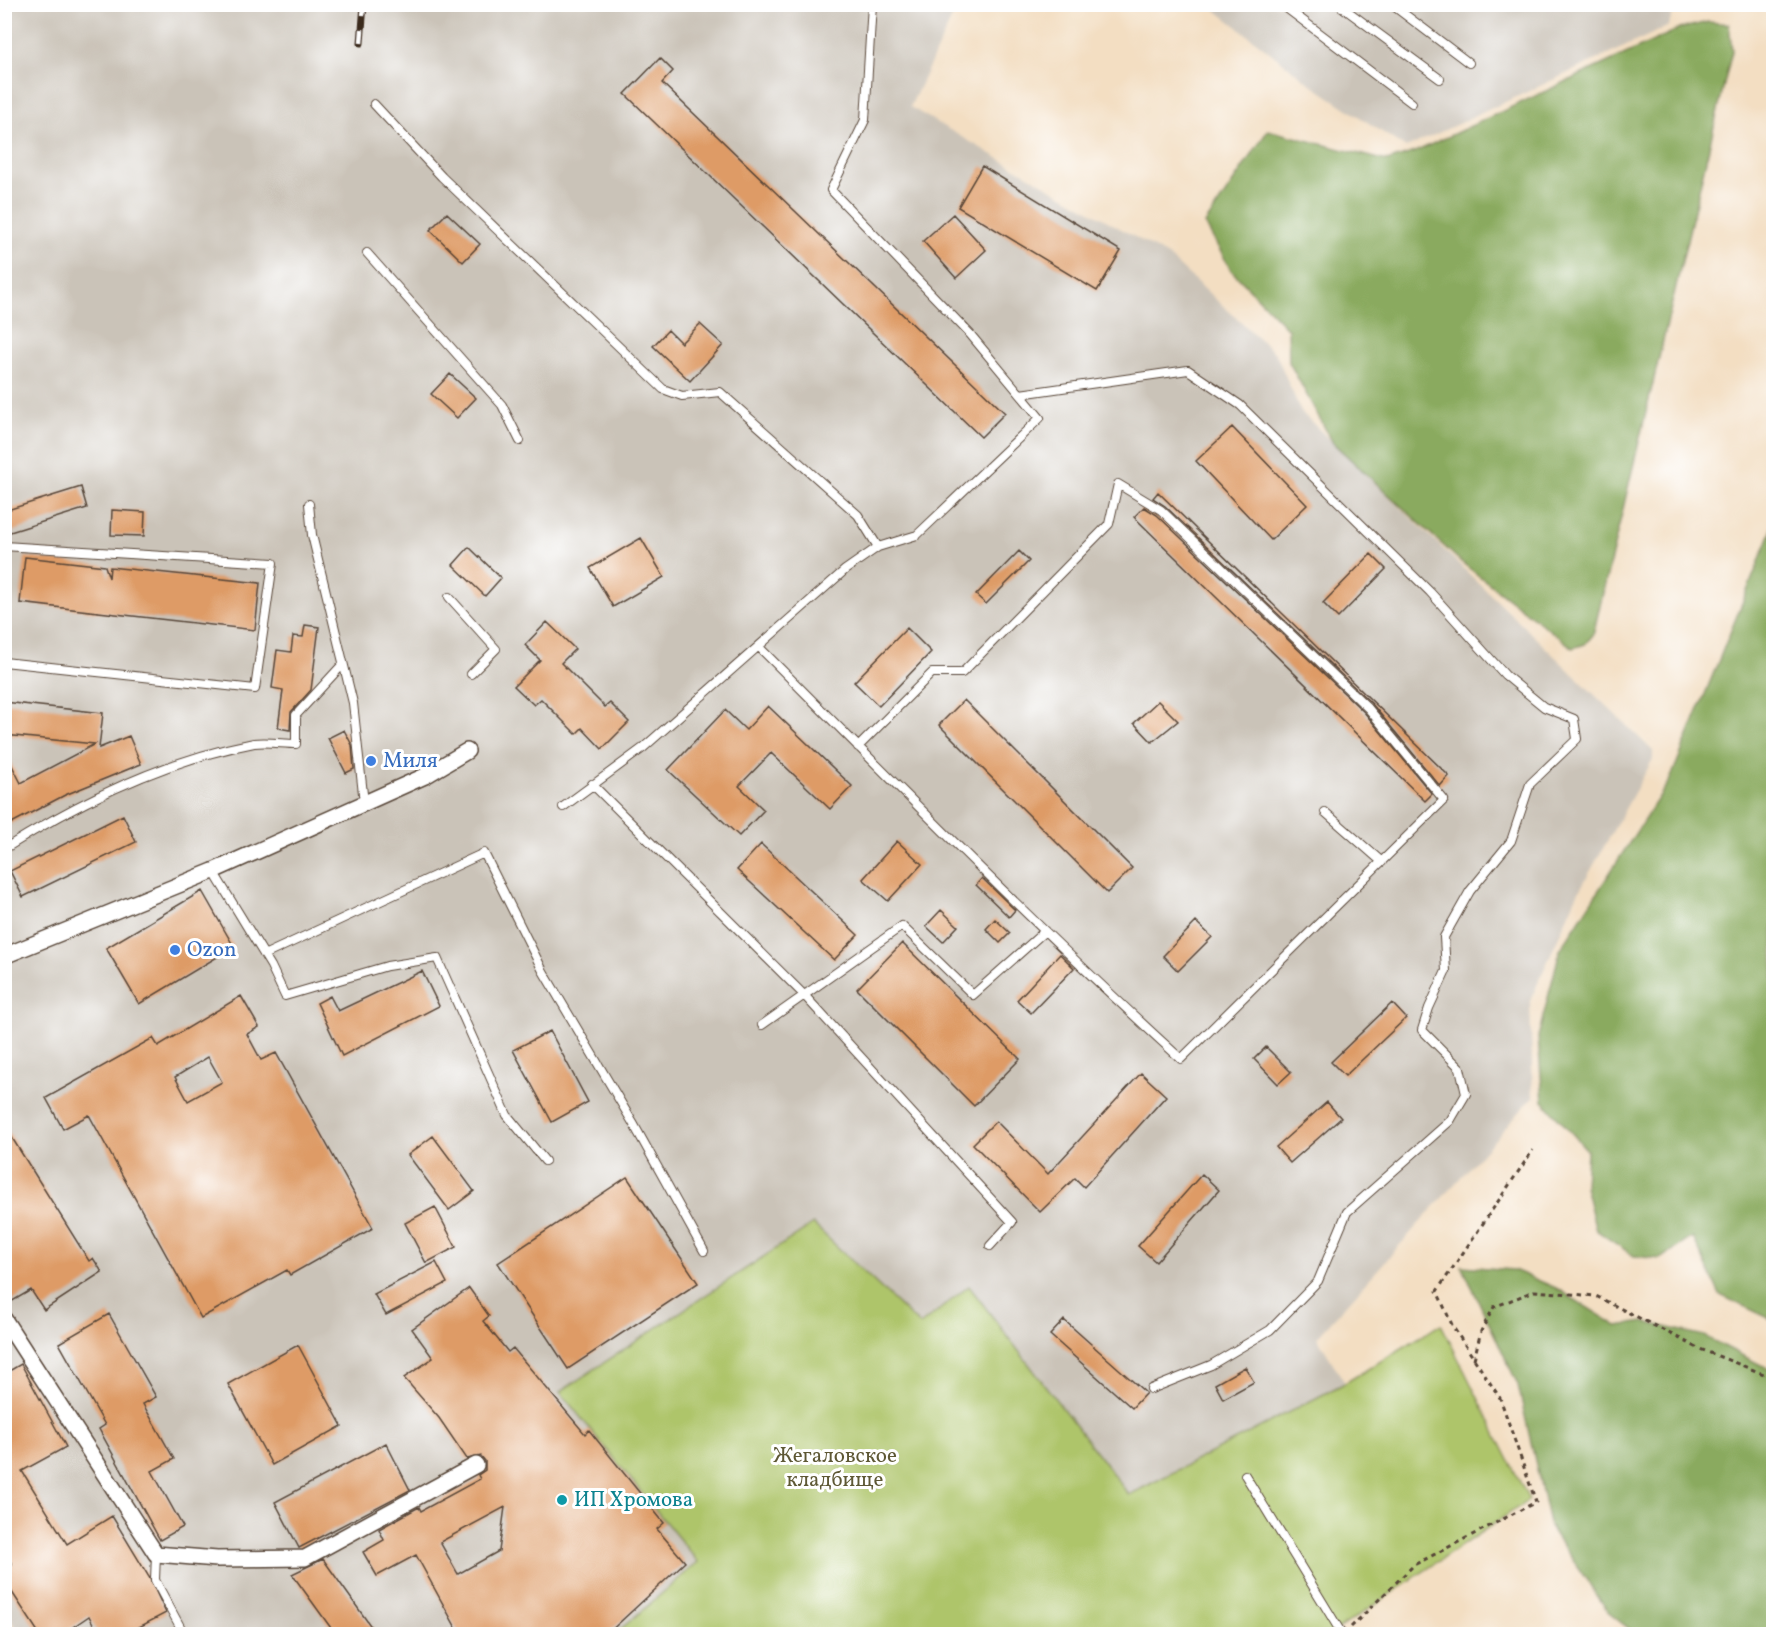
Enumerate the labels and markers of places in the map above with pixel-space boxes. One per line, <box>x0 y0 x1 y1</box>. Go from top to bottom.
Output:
place label: Миля <box>383 747 438 776</box>
marker: Миля <box>364 754 378 768</box>
place label: Ozon <box>187 936 237 965</box>
marker: Ozon <box>168 943 182 957</box>
place label: ИП Хромова <box>574 1486 693 1515</box>
marker: ИП Хромова <box>555 1493 569 1507</box>

